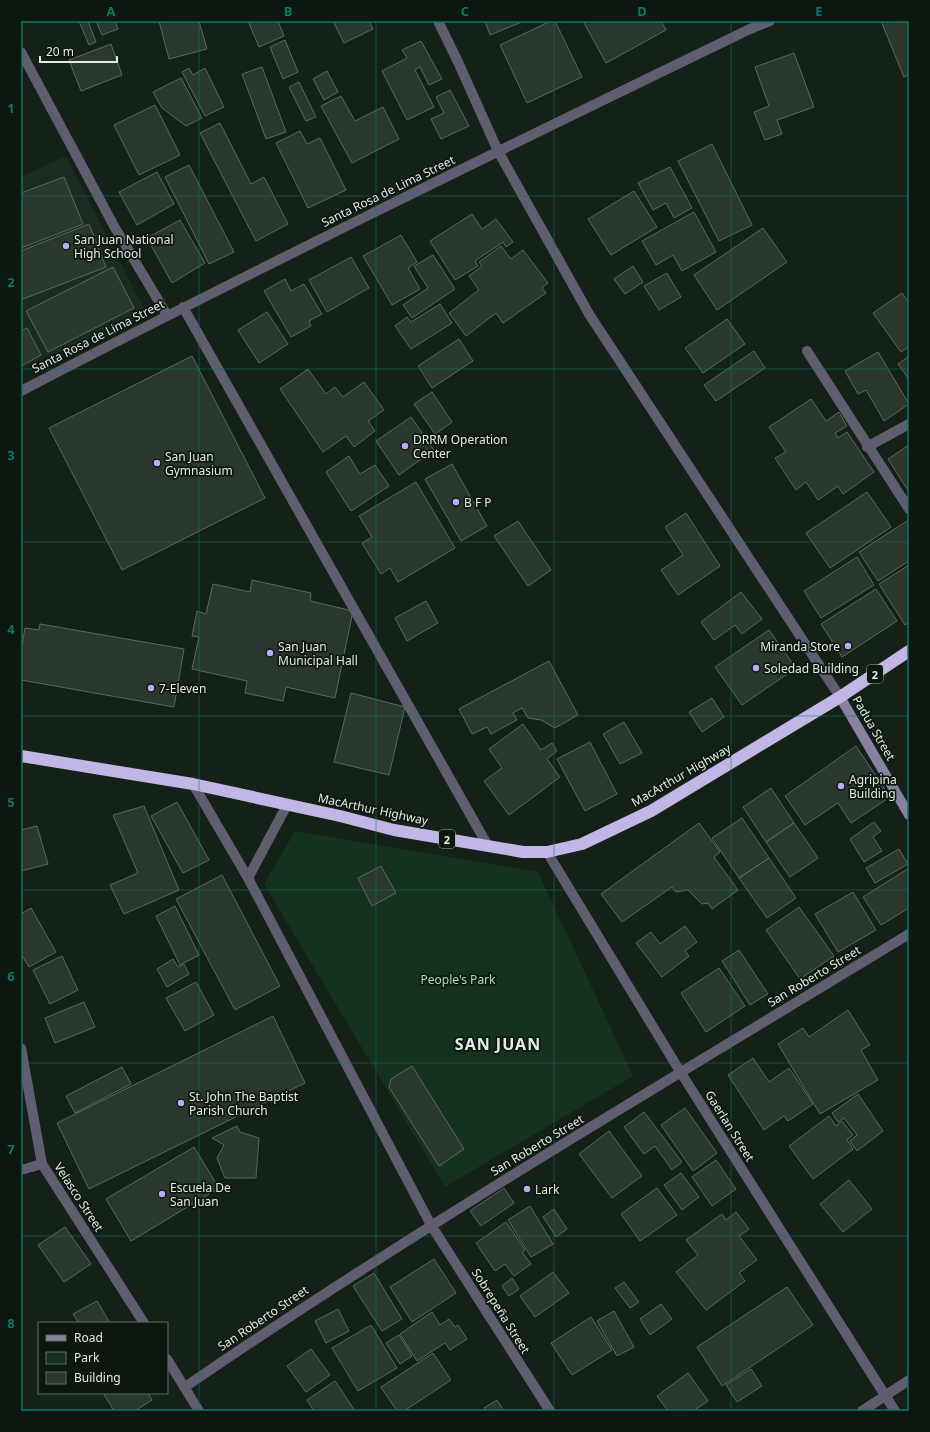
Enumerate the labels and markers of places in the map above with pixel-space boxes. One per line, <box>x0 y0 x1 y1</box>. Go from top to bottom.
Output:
place label: San Juan National High School <box>74 231 174 262</box>
marker: San Juan National High School <box>61 241 71 251</box>
place label: DRRM Operation Center <box>413 431 508 462</box>
marker: DRRM Operation Center <box>400 441 410 451</box>
place label: San Juan Gymnasium <box>165 448 233 479</box>
marker: San Juan Gymnasium <box>152 458 162 468</box>
place label: B F P <box>464 494 492 511</box>
marker: B F P <box>451 497 461 507</box>
place label: San Juan Municipal Hall <box>278 638 358 669</box>
place label: Miranda Store <box>760 638 840 655</box>
marker: Miranda Store <box>843 641 853 651</box>
marker: San Juan Municipal Hall <box>265 648 275 658</box>
place label: Soledad Building <box>764 660 859 677</box>
marker: Soledad Building <box>751 663 761 673</box>
place label: 7-Eleven <box>159 680 206 697</box>
marker: 7-Eleven <box>146 683 156 693</box>
place label: Agripina Building <box>849 771 897 802</box>
marker: Agripina Building <box>836 781 846 791</box>
place label: St. John The Baptist Parish Church <box>189 1088 299 1119</box>
marker: St. John The Baptist Parish Church <box>176 1098 186 1108</box>
place label: Escuela De San Juan <box>170 1179 231 1210</box>
place label: Lark <box>535 1181 560 1198</box>
marker: Lark <box>522 1184 532 1194</box>
marker: Escuela De San Juan <box>157 1189 167 1199</box>

